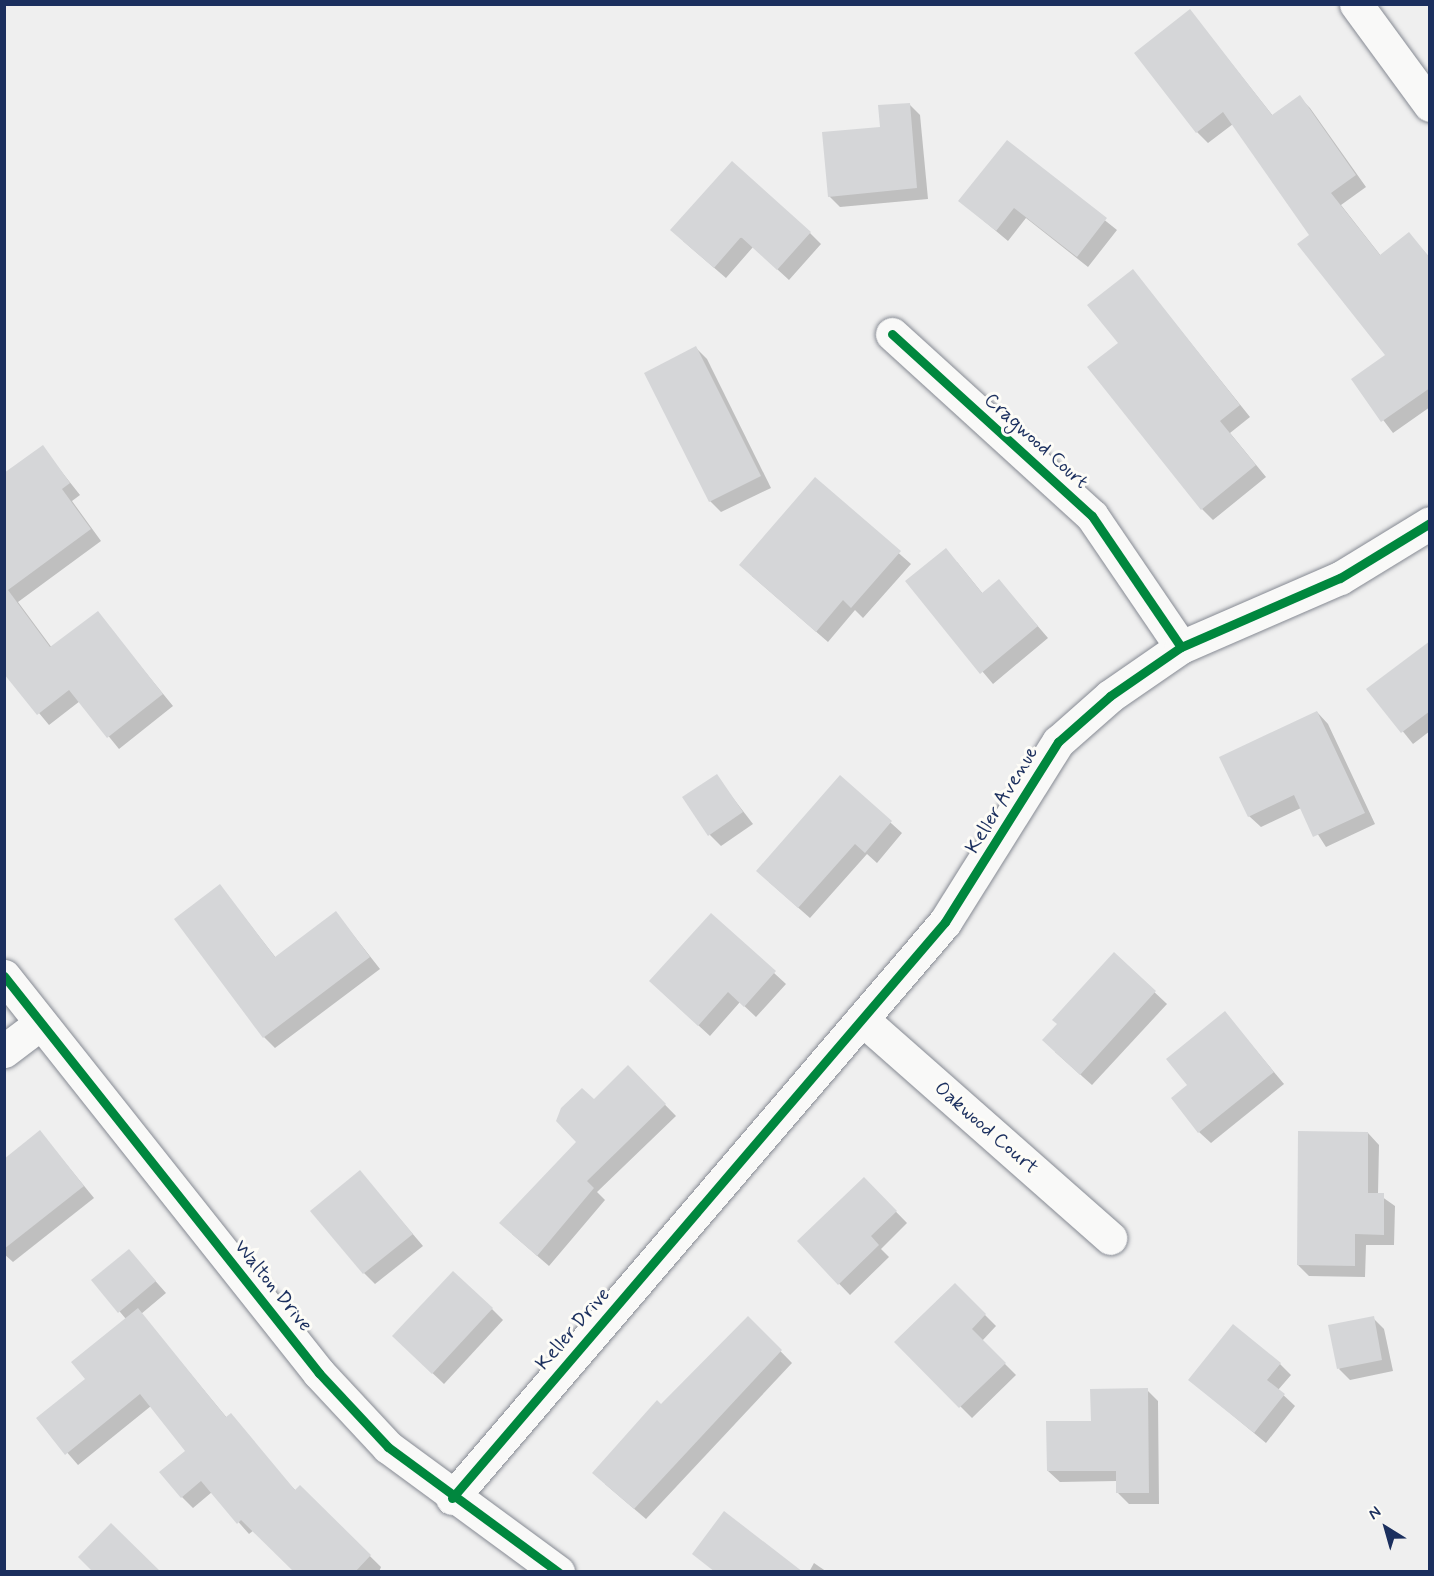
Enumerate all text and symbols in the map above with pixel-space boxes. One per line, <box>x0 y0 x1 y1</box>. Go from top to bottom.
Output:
street label: Cragwood Court <box>978 387 1094 495</box>
street label: Keller Avenue <box>961 743 1043 857</box>
street label: Oakwood Court <box>931 1078 1041 1178</box>
street label: Walton Drive <box>229 1236 317 1336</box>
street label: Keller Drive <box>531 1283 615 1375</box>
north arrow <box>1356 1498 1416 1558</box>
text: N <box>1364 1502 1385 1525</box>

